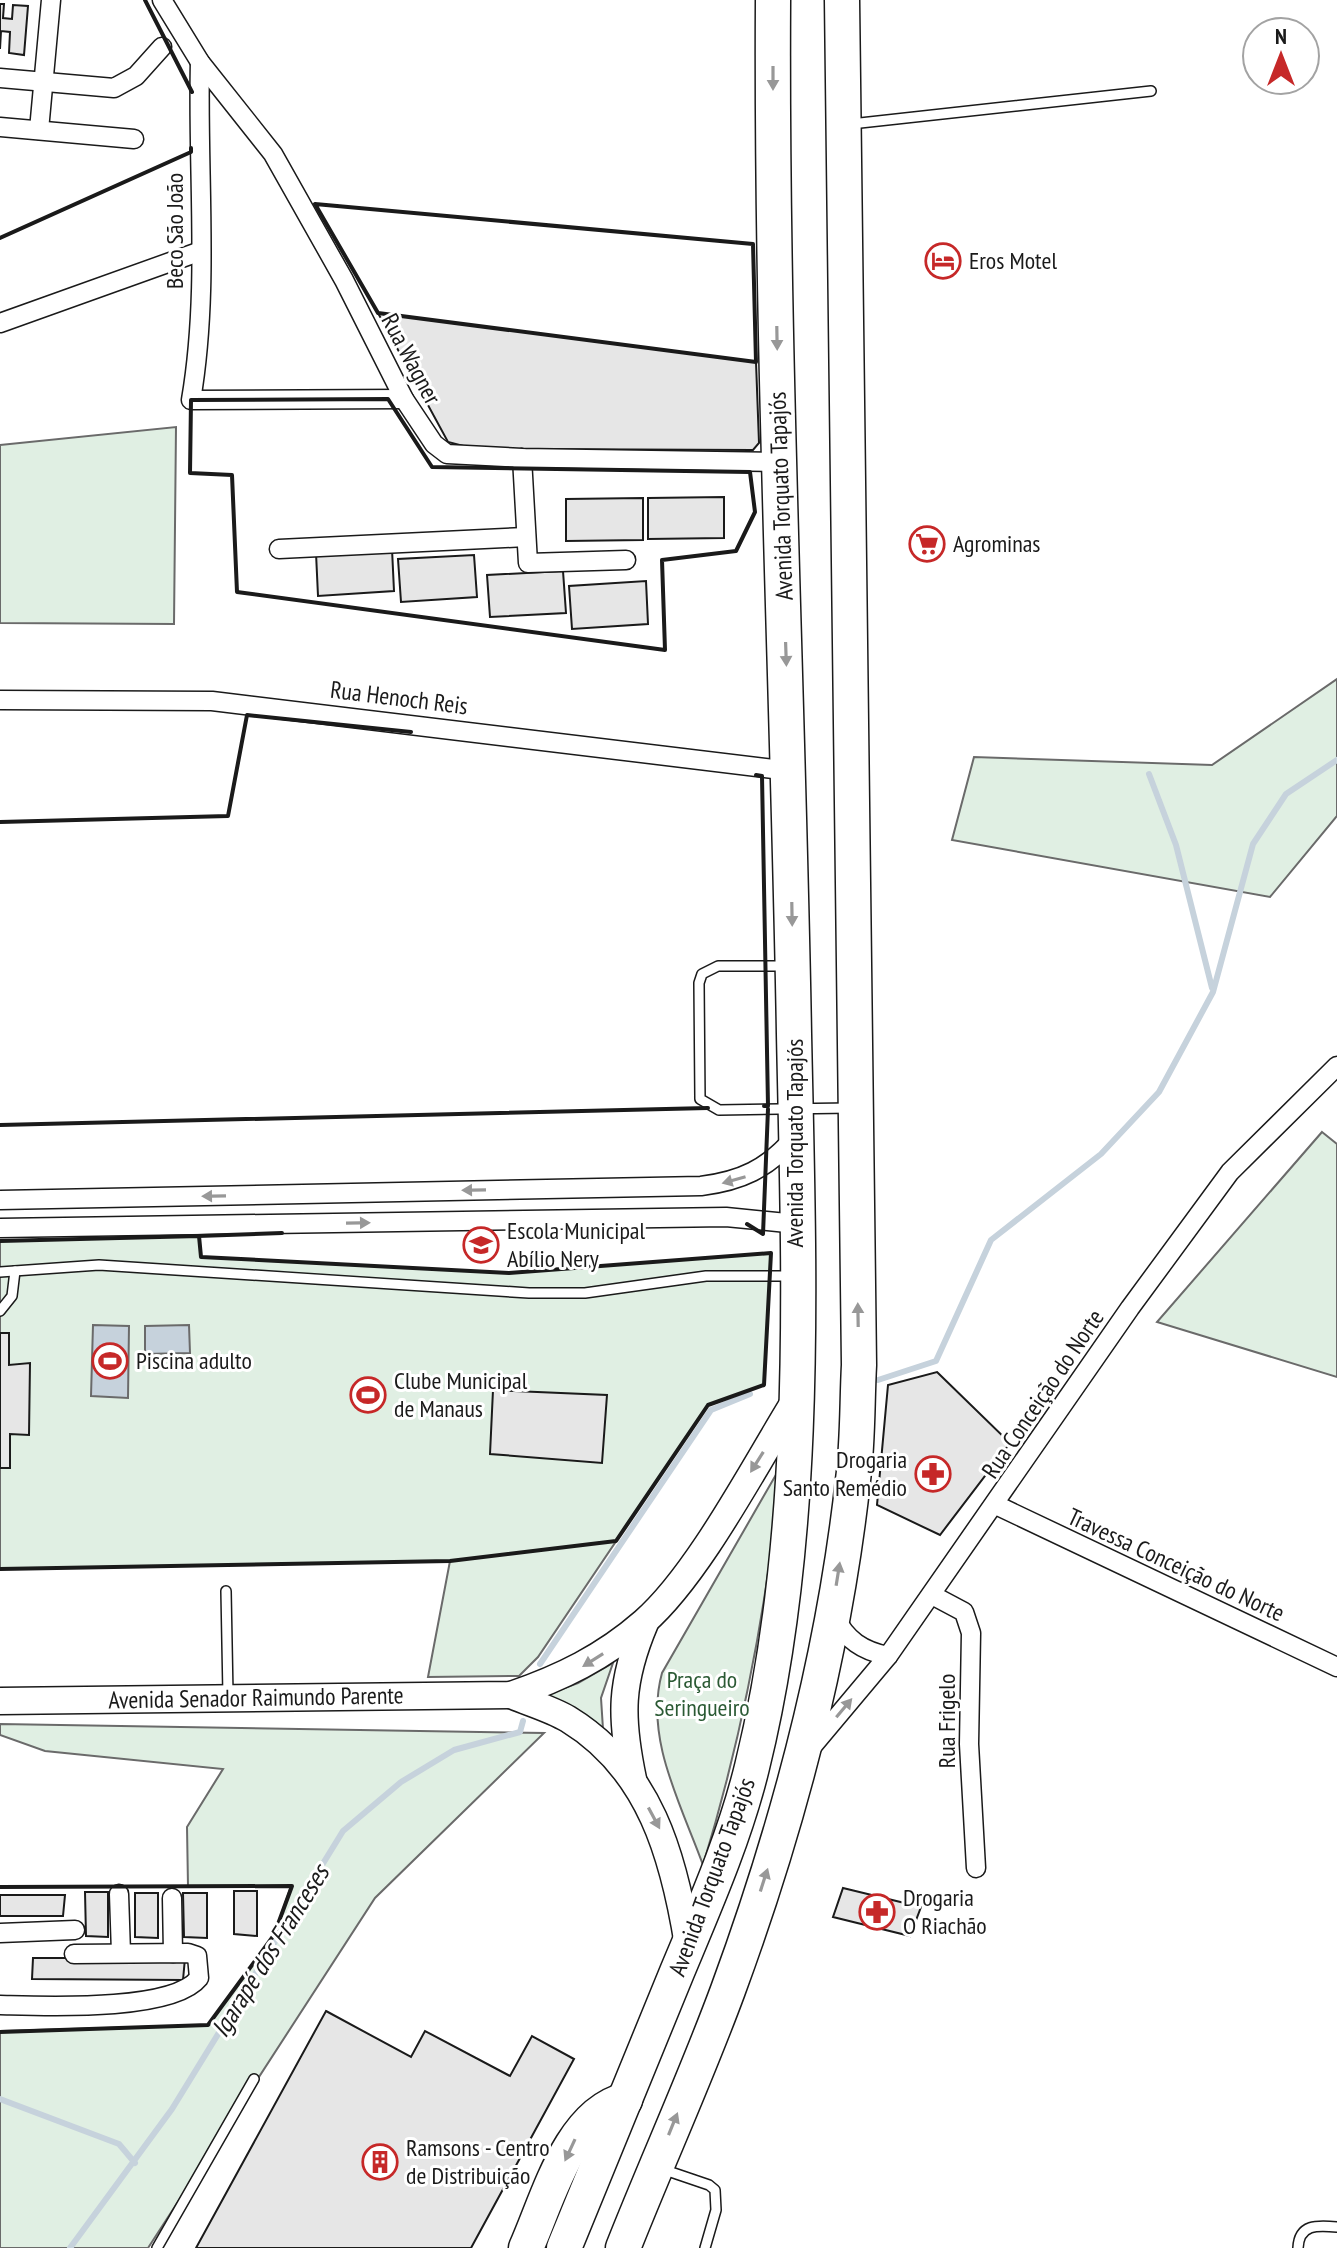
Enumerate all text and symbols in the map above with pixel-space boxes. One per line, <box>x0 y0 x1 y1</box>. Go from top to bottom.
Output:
north arrow <box>1241 16 1321 96</box>
text: N <box>1275 22 1287 50</box>
one-way arrow <box>767 66 779 91</box>
street label: Beco São João <box>159 173 190 289</box>
hotel icon: Eros Motel <box>924 242 962 280</box>
place label: Eros Motel <box>969 245 1057 276</box>
street label: Rua Wagner <box>375 308 448 410</box>
one-way arrow <box>770 326 783 351</box>
street label: Avenida Torquato Tapajós <box>761 391 800 601</box>
supermarket icon: Agrominas <box>908 525 946 563</box>
place label: Agrominas <box>953 528 1040 559</box>
one-way arrow <box>780 642 793 667</box>
street label: Rua Henoch Reis <box>329 674 470 721</box>
one-way arrow <box>786 902 799 927</box>
street label: Avenida Torquato Tapajós <box>779 1039 810 1247</box>
one-way arrow <box>721 1174 746 1186</box>
one-way arrow <box>461 1184 486 1196</box>
one-way arrow <box>201 1190 226 1202</box>
place label: Escola Municipal Abílio Nery <box>507 1215 645 1274</box>
one-way arrow <box>346 1217 371 1229</box>
school or university icon: Escola Municipal Abílio Nery <box>462 1226 500 1264</box>
one-way arrow <box>852 1302 864 1327</box>
street label: Rua Conceição do Norte <box>975 1303 1111 1484</box>
sports icon: Piscina adulto <box>91 1342 129 1380</box>
place label: Piscina adulto <box>136 1345 252 1376</box>
place label: Clube Municipal de Manaus <box>394 1365 528 1424</box>
sports icon: Clube Municipal de Manaus <box>349 1376 387 1414</box>
place label: Drogaria Santo Remédio <box>783 1444 907 1503</box>
one-way arrow <box>750 1451 764 1473</box>
pharmacy icon: Drogaria Santo Remédio <box>914 1455 952 1493</box>
street label: Travessa Conceição do Norte <box>1063 1501 1290 1628</box>
one-way arrow <box>833 1561 845 1586</box>
one-way arrow <box>582 1652 604 1666</box>
park label: Praça do Seringueiro <box>654 1664 750 1723</box>
street label: Rua Frigelo <box>931 1674 962 1768</box>
street label: Avenida Senador Raimundo Parente <box>108 1679 404 1716</box>
one-way arrow <box>835 1698 852 1718</box>
street label: Avenida Torquato Tapajós <box>661 1773 762 1980</box>
one-way arrow <box>647 1807 660 1830</box>
water label: Igarapé dos Franceses <box>203 1857 337 2043</box>
one-way arrow <box>759 1868 771 1892</box>
place label: Drogaria O Riachão <box>903 1882 987 1941</box>
pharmacy icon: Drogaria O Riachão <box>858 1893 896 1931</box>
one-way arrow <box>666 2112 679 2136</box>
place label: Ramsons - Centro de Distribuição <box>406 2132 550 2191</box>
one-way arrow <box>564 2138 577 2162</box>
building icon: Ramsons - Centro de Distribuição <box>361 2143 399 2181</box>

